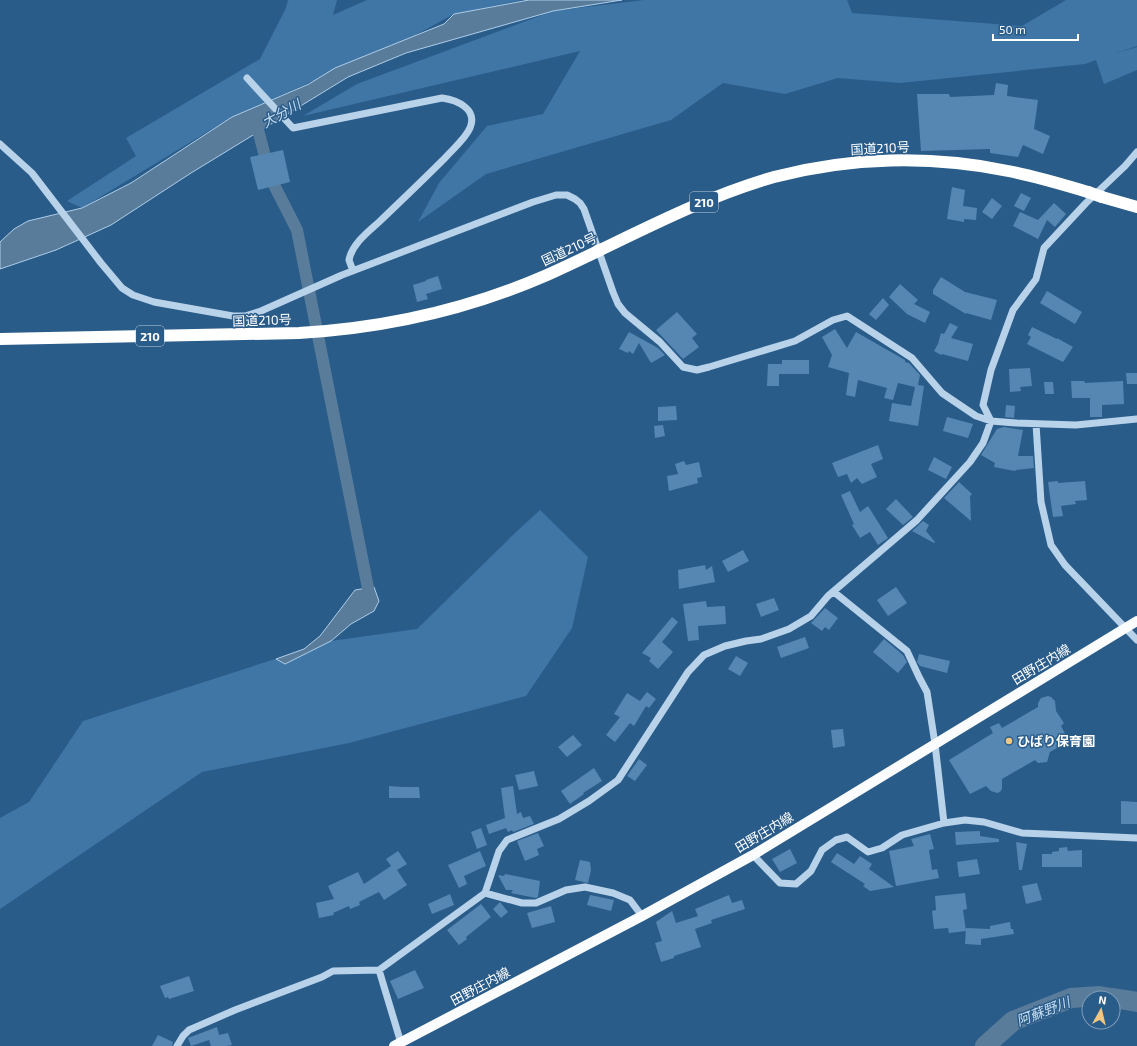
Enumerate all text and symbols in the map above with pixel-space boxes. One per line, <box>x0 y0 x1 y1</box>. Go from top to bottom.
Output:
scale bar <box>993 16 1078 42</box>
text: 50 m <box>999 22 1026 36</box>
water label: 大分川 <box>259 94 305 131</box>
street label: 国道210号 <box>850 138 910 158</box>
road number: 210 <box>690 192 718 212</box>
street label: 国道210号 <box>539 229 599 269</box>
street label: 国道210号 <box>232 311 292 329</box>
road number: 210 <box>136 326 164 346</box>
street label: 田野庄内線 <box>1009 640 1073 688</box>
place label: ひばり保育園 <box>1017 733 1095 749</box>
marker: ひばり保育園 <box>1004 736 1014 746</box>
street label: 田野庄内線 <box>732 808 796 856</box>
street label: 田野庄内線 <box>448 964 512 1008</box>
north arrow <box>1081 990 1121 1030</box>
water label: 阿蘇野川 <box>1014 992 1074 1029</box>
text: N <box>1098 993 1107 1007</box>

